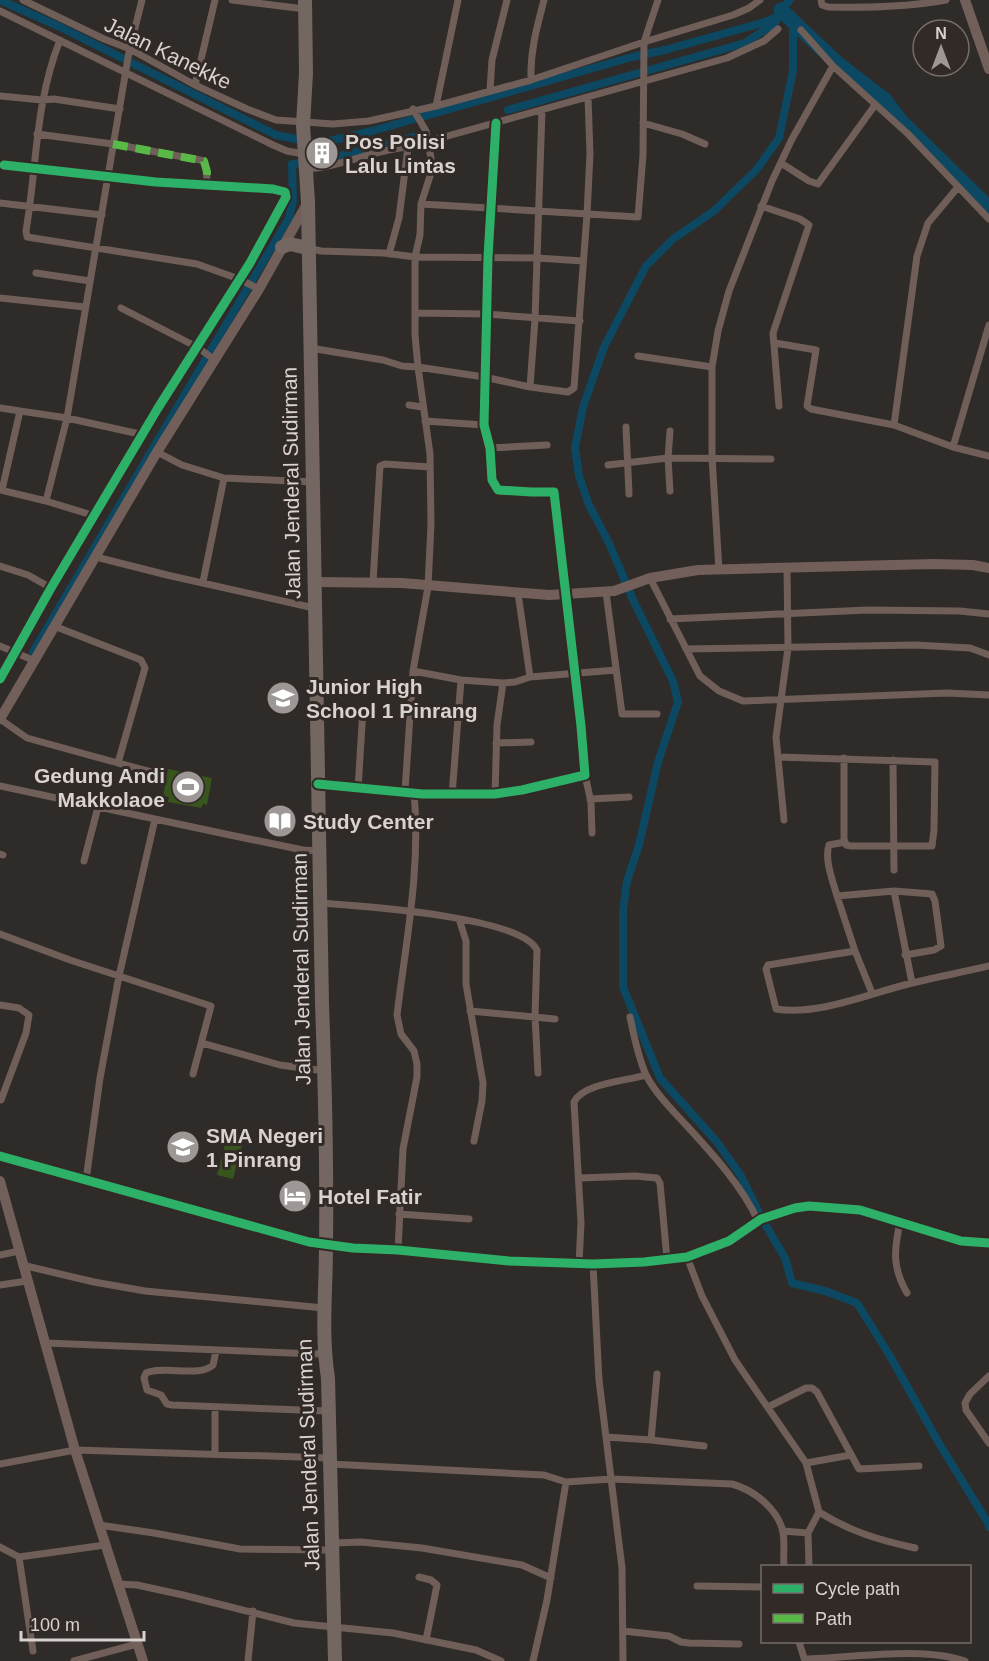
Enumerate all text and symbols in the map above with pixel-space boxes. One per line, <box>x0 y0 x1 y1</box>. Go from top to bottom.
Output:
street label: Jalan Kanekke <box>101 12 235 94</box>
north arrow <box>911 18 971 78</box>
text: N <box>935 25 947 42</box>
place label: Pos Polisi Lalu Lintas <box>345 130 456 177</box>
building icon: Pos Polisi Lalu Lintas <box>304 135 340 171</box>
street label: Jalan Jenderal Sudirman <box>277 367 305 599</box>
place label: Junior High School 1 Pinrang <box>306 675 478 722</box>
school or university icon: Junior High School 1 Pinrang <box>265 680 301 716</box>
place label: Gedung Andi Makkolaoe <box>34 764 165 811</box>
sports icon: Gedung Andi Makkolaoe <box>170 769 206 805</box>
library icon: Study Center <box>262 803 298 839</box>
place label: Study Center <box>303 810 434 833</box>
street label: Jalan Jenderal Sudirman <box>287 853 315 1085</box>
place label: SMA Negeri 1 Pinrang <box>206 1124 323 1171</box>
school or university icon: SMA Negeri 1 Pinrang <box>165 1129 201 1165</box>
hotel icon: Hotel Fatir <box>277 1178 313 1214</box>
place label: Hotel Fatir <box>318 1185 422 1208</box>
street label: Jalan Jenderal Sudirman <box>292 1339 324 1571</box>
legend <box>761 1565 971 1643</box>
text: Cycle path <box>815 1579 900 1599</box>
scale bar <box>21 1604 144 1642</box>
text: Path <box>815 1609 852 1629</box>
text: 100 m <box>30 1615 80 1635</box>

